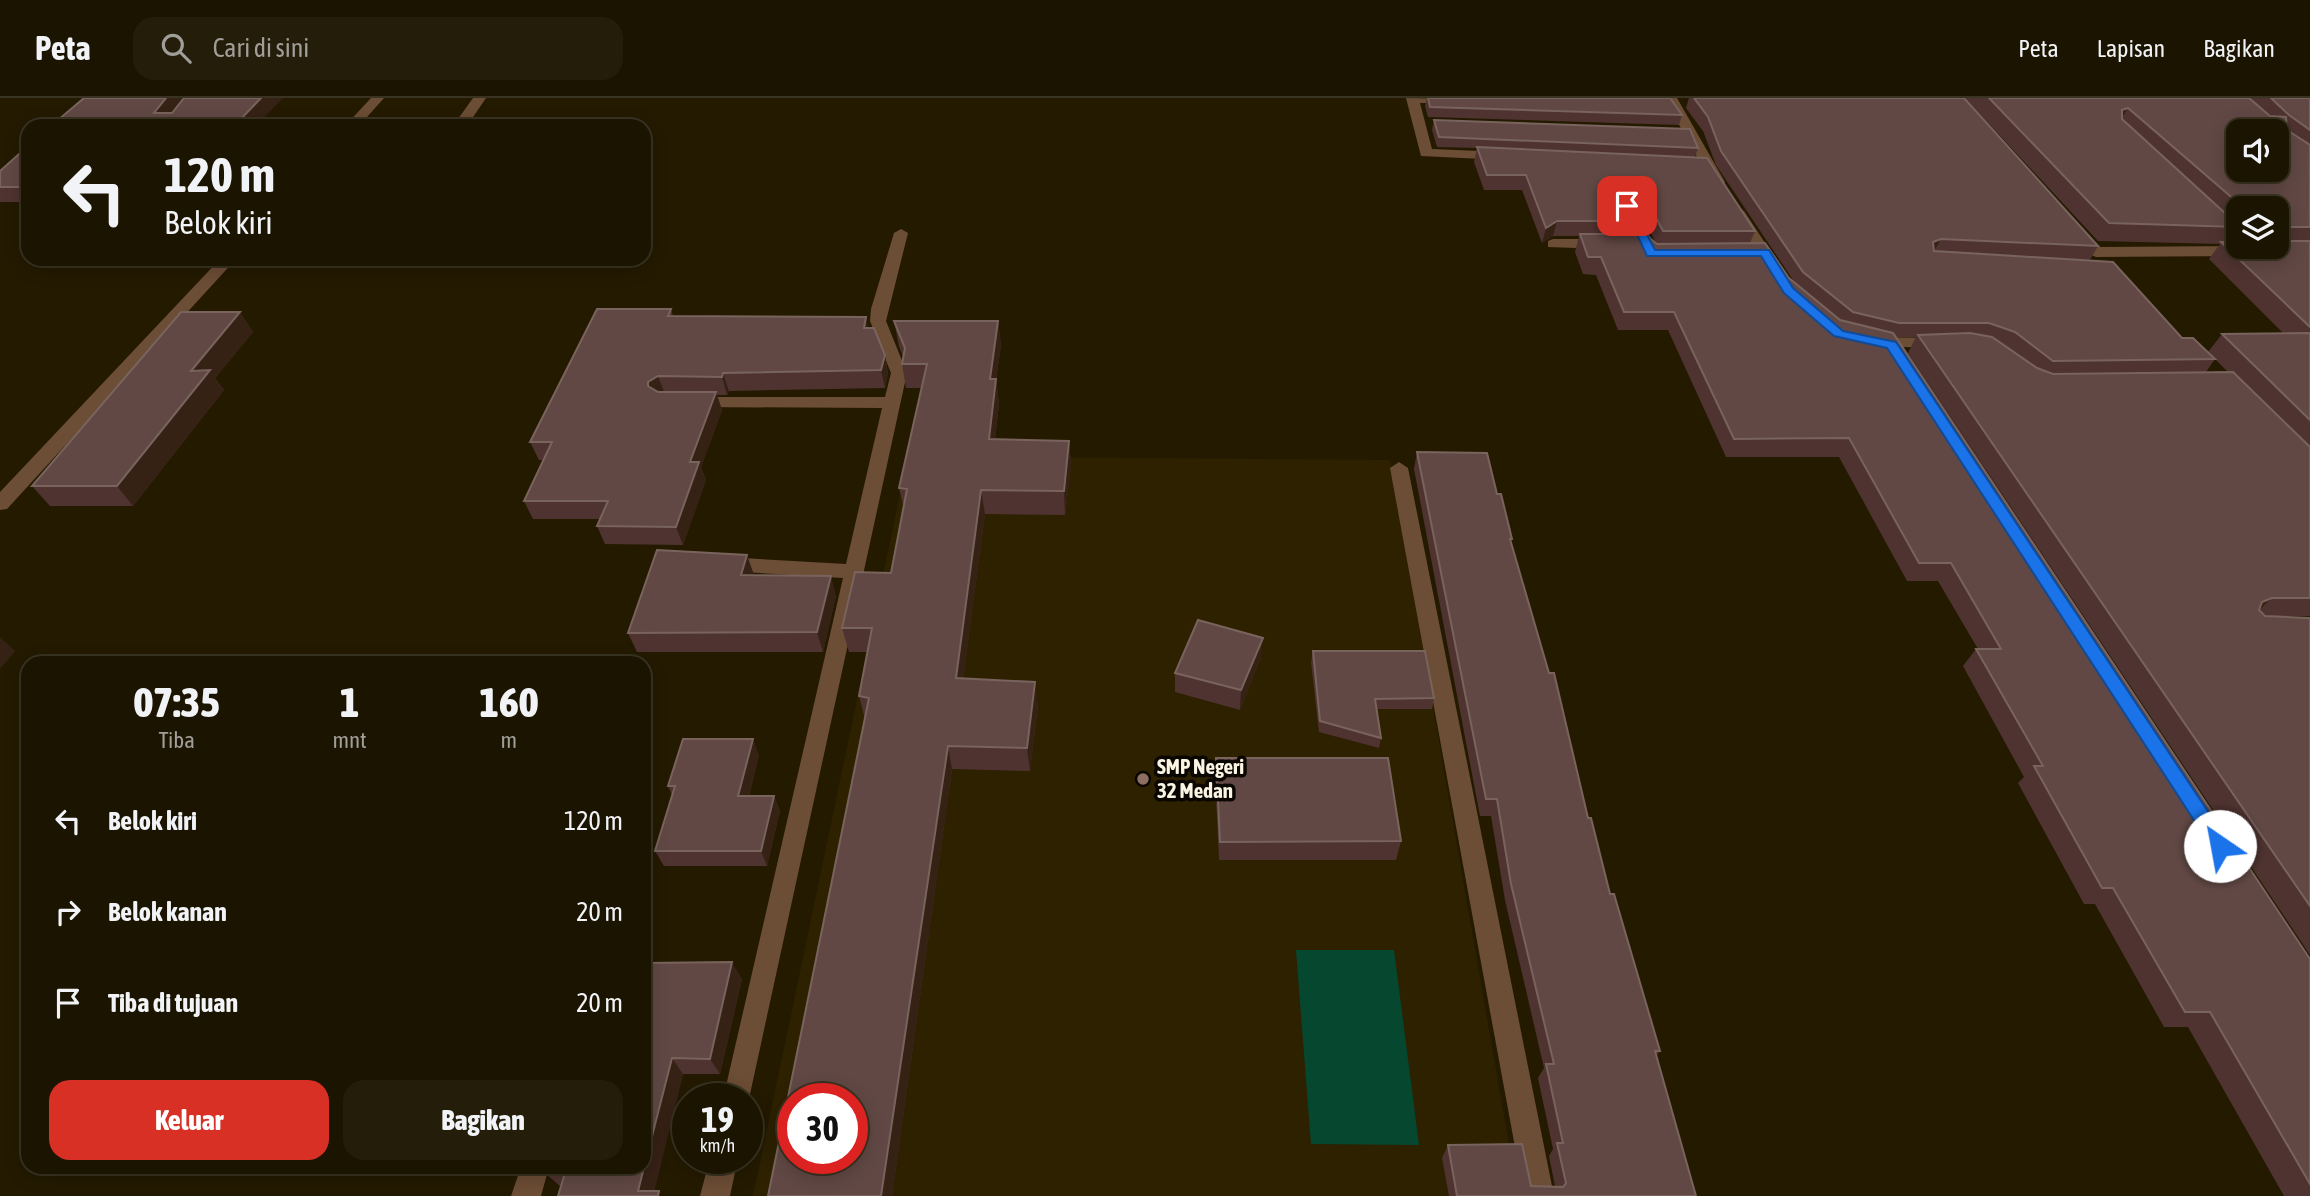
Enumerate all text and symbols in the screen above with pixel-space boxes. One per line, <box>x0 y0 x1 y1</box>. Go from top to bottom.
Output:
search box <box>133 17 623 80</box>
text: Peta <box>35 29 91 67</box>
icon: search <box>157 29 195 67</box>
text: Cari di sini <box>213 33 309 63</box>
text: Peta <box>2018 35 2059 62</box>
text: Lapisan <box>2097 35 2165 62</box>
text: Bagikan <box>2203 35 2275 62</box>
map controls <box>2226 119 2289 259</box>
button: sound <box>2226 119 2289 182</box>
text: 120 m <box>164 146 275 202</box>
icon: left <box>49 147 140 238</box>
pin <box>1597 176 1657 236</box>
icon: arrive <box>1608 187 1646 225</box>
button: layers <box>2226 196 2289 259</box>
text: Belok kiri <box>164 204 273 241</box>
text: 07:35 <box>133 678 220 726</box>
text: 1 <box>340 678 359 726</box>
text: 160 <box>479 678 538 726</box>
text: Tiba <box>158 727 195 753</box>
text: mnt <box>332 727 367 753</box>
text: m <box>501 727 517 753</box>
place label: SMP Negeri 32 Medan <box>1157 754 1244 802</box>
marker: SMP Negeri 32 Medan <box>1135 771 1151 787</box>
icon: left <box>49 802 87 840</box>
text: Belok kiri <box>108 806 197 836</box>
text: 120 m <box>564 806 623 836</box>
position arrow <box>2183 809 2257 883</box>
icon: right <box>49 893 87 931</box>
text: Belok kanan <box>108 897 227 927</box>
text: 20 m <box>576 897 623 927</box>
icon: arrive <box>49 984 87 1022</box>
text: Tiba di tujuan <box>108 988 238 1018</box>
text: 20 m <box>576 988 623 1018</box>
button: Keluar <box>49 1080 329 1160</box>
button: Bagikan <box>343 1080 623 1160</box>
speed limit sign: 30 <box>777 1083 868 1174</box>
text: 19 <box>701 1099 734 1139</box>
text: km/h <box>700 1135 735 1156</box>

